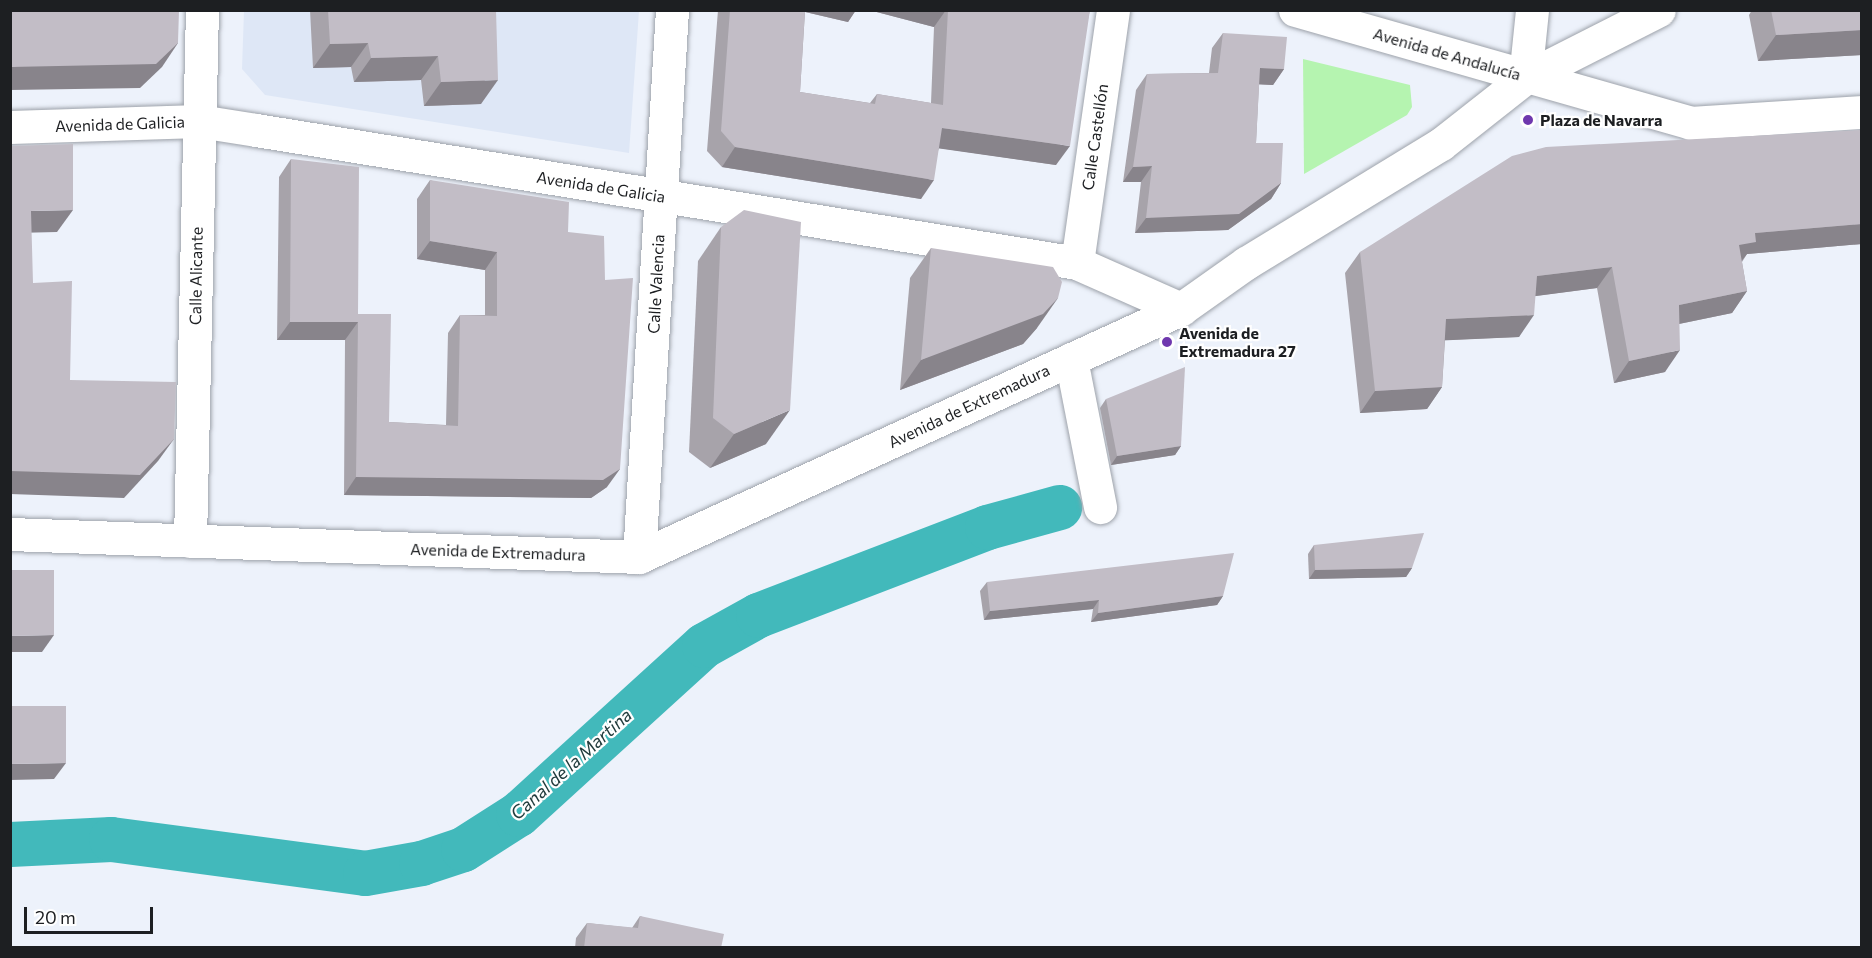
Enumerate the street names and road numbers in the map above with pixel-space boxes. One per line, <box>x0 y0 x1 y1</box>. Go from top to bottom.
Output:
street label: Avenida de Andalucía <box>1371 24 1523 84</box>
street label: Calle Castellón <box>1078 83 1112 191</box>
street label: Avenida de Galicia <box>55 112 185 136</box>
street label: Avenida de Galicia <box>535 167 667 207</box>
street label: Calle Alicante <box>186 227 206 325</box>
street label: Calle Valencia <box>644 234 668 334</box>
street label: Avenida de Extremadura <box>885 360 1053 452</box>
street label: Avenida de Extremadura <box>410 539 586 565</box>

